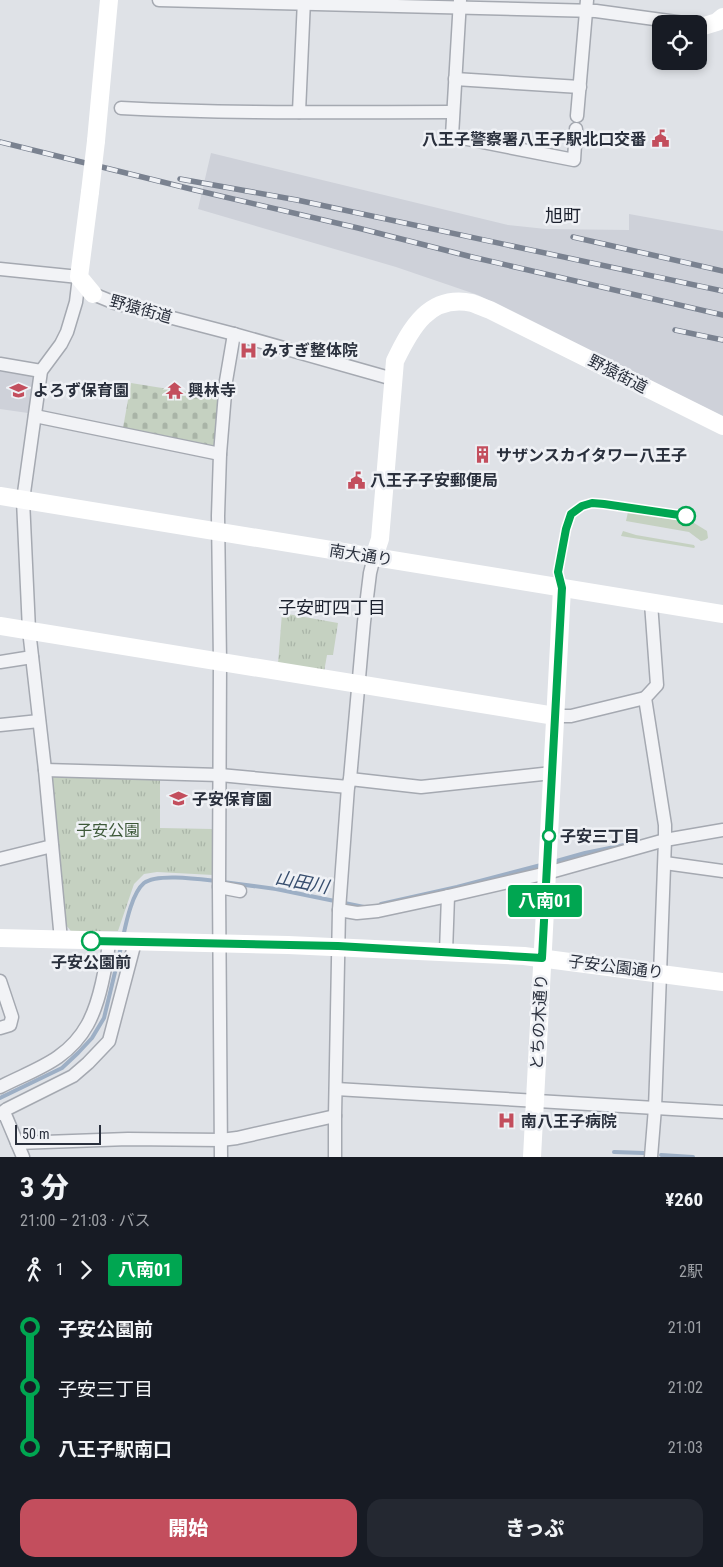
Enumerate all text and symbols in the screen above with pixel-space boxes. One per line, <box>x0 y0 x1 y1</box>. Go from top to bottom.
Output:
map controls <box>652 15 707 70</box>
button: locate <box>652 15 707 70</box>
public building icon: 八王子警察署八王子駅北口交番 <box>650 129 670 149</box>
place label: 八王子警察署八王子駅北口交番 <box>422 130 646 149</box>
district label: 旭町 <box>545 205 581 226</box>
street label: 野猿街道 <box>108 291 174 327</box>
hospital icon: みすぎ整体院 <box>238 340 258 360</box>
place label: みすぎ整体院 <box>262 341 358 360</box>
street label: 野猿街道 <box>585 351 651 397</box>
school or university icon: よろず保育園 <box>9 380 29 400</box>
temple icon: 興林寺 <box>164 380 184 400</box>
place label: よろず保育園 <box>33 381 129 400</box>
place label: 興林寺 <box>188 381 236 400</box>
building icon: サザンスカイタワー八王子 <box>472 445 492 465</box>
place label: サザンスカイタワー八王子 <box>496 446 687 465</box>
public building icon: 八王子子安郵便局 <box>346 470 366 490</box>
place label: 八王子子安郵便局 <box>370 471 498 490</box>
unlabelled marker <box>676 506 696 526</box>
street label: 南大通り <box>328 541 394 569</box>
district label: 子安町四丁目 <box>278 597 386 618</box>
school or university icon: 子安保育園 <box>168 789 188 809</box>
place label: 子安保育園 <box>192 790 272 809</box>
park label: 子安公園 <box>76 821 140 840</box>
place label: 子安三丁目 <box>560 827 640 846</box>
marker: 子安三丁目 <box>542 829 556 843</box>
water label: 山田川 <box>273 867 332 898</box>
line badge: 八南01 <box>510 885 580 917</box>
text: 八南01 <box>518 890 572 911</box>
marker: 子安公園前 <box>81 931 101 951</box>
street label: 子安公園通り <box>567 952 665 982</box>
place label: 子安公園前 <box>51 953 131 972</box>
street label: とちの木通り <box>527 974 551 1070</box>
hospital icon: 南八王子病院 <box>497 1111 517 1131</box>
place label: 南八王子病院 <box>521 1112 617 1131</box>
scale bar <box>15 1122 101 1145</box>
text: 50 m <box>22 1126 50 1142</box>
text: 3 分 <box>20 1171 69 1204</box>
text: ¥260 <box>665 1188 703 1211</box>
text: 21:00 – 21:03 · バス <box>20 1211 150 1230</box>
icon: walk <box>20 1256 48 1284</box>
icon: forward <box>72 1256 100 1284</box>
text: 八南01 <box>118 1259 172 1280</box>
text: 1 <box>56 1260 64 1279</box>
text: 2駅 <box>679 1262 703 1281</box>
text: 子安公園前 <box>58 1318 153 1341</box>
text: 21:01 <box>668 1318 703 1337</box>
text: 子安三丁目 <box>58 1378 153 1401</box>
text: 21:02 <box>668 1378 703 1397</box>
text: 八王子駅南口 <box>58 1438 172 1461</box>
text: 21:03 <box>668 1438 703 1457</box>
button: 開始 <box>20 1499 357 1557</box>
button: きっぷ <box>367 1499 703 1557</box>

